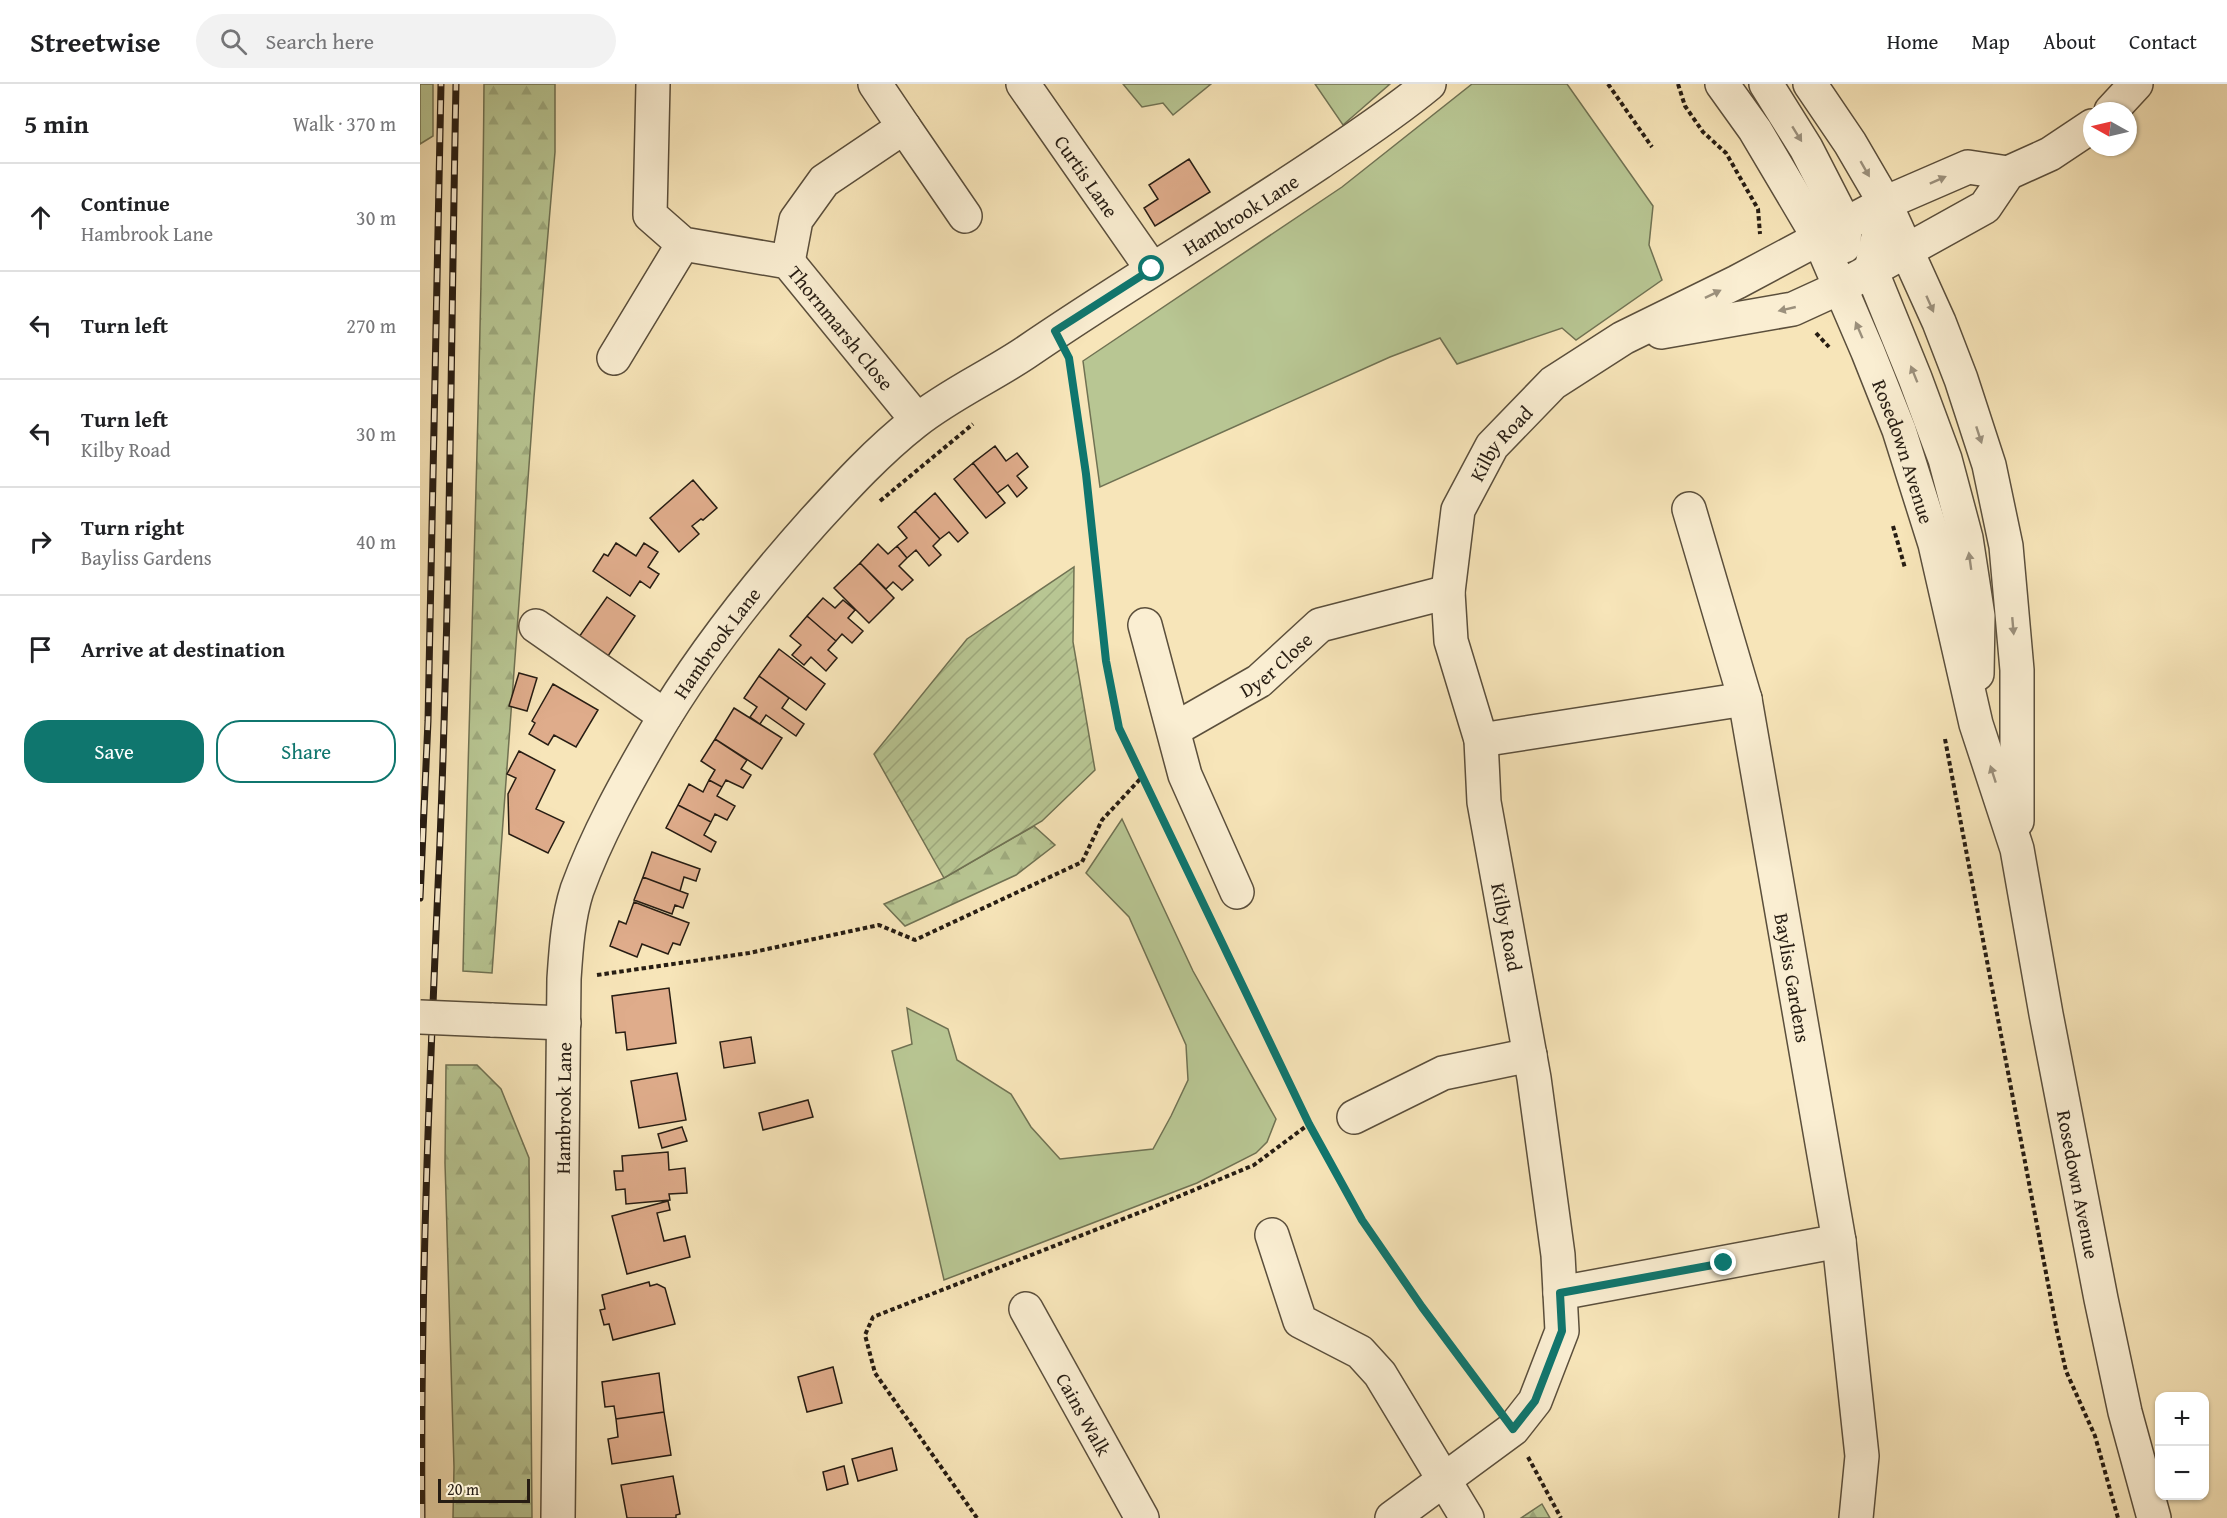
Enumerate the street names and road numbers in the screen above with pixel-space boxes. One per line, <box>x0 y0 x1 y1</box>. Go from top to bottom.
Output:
street label: Curtis Lane <box>1048 129 1126 223</box>
street label: Hambrook Lane <box>1177 166 1304 262</box>
street label: Thornmarsh Close <box>782 259 901 396</box>
street label: Rosedown Avenue <box>1866 375 1942 527</box>
street label: Kilby Road <box>1462 398 1539 486</box>
street label: Hambrook Lane <box>665 580 767 704</box>
street label: Dyer Close <box>1234 625 1318 704</box>
street label: Kilby Road <box>1484 880 1530 974</box>
street label: Bayliss Gardens <box>1768 911 1819 1045</box>
street label: Hambrook Lane <box>547 1042 578 1174</box>
street label: Rosedown Avenue <box>2050 1108 2107 1261</box>
street label: Cains Walk <box>1049 1367 1119 1461</box>

